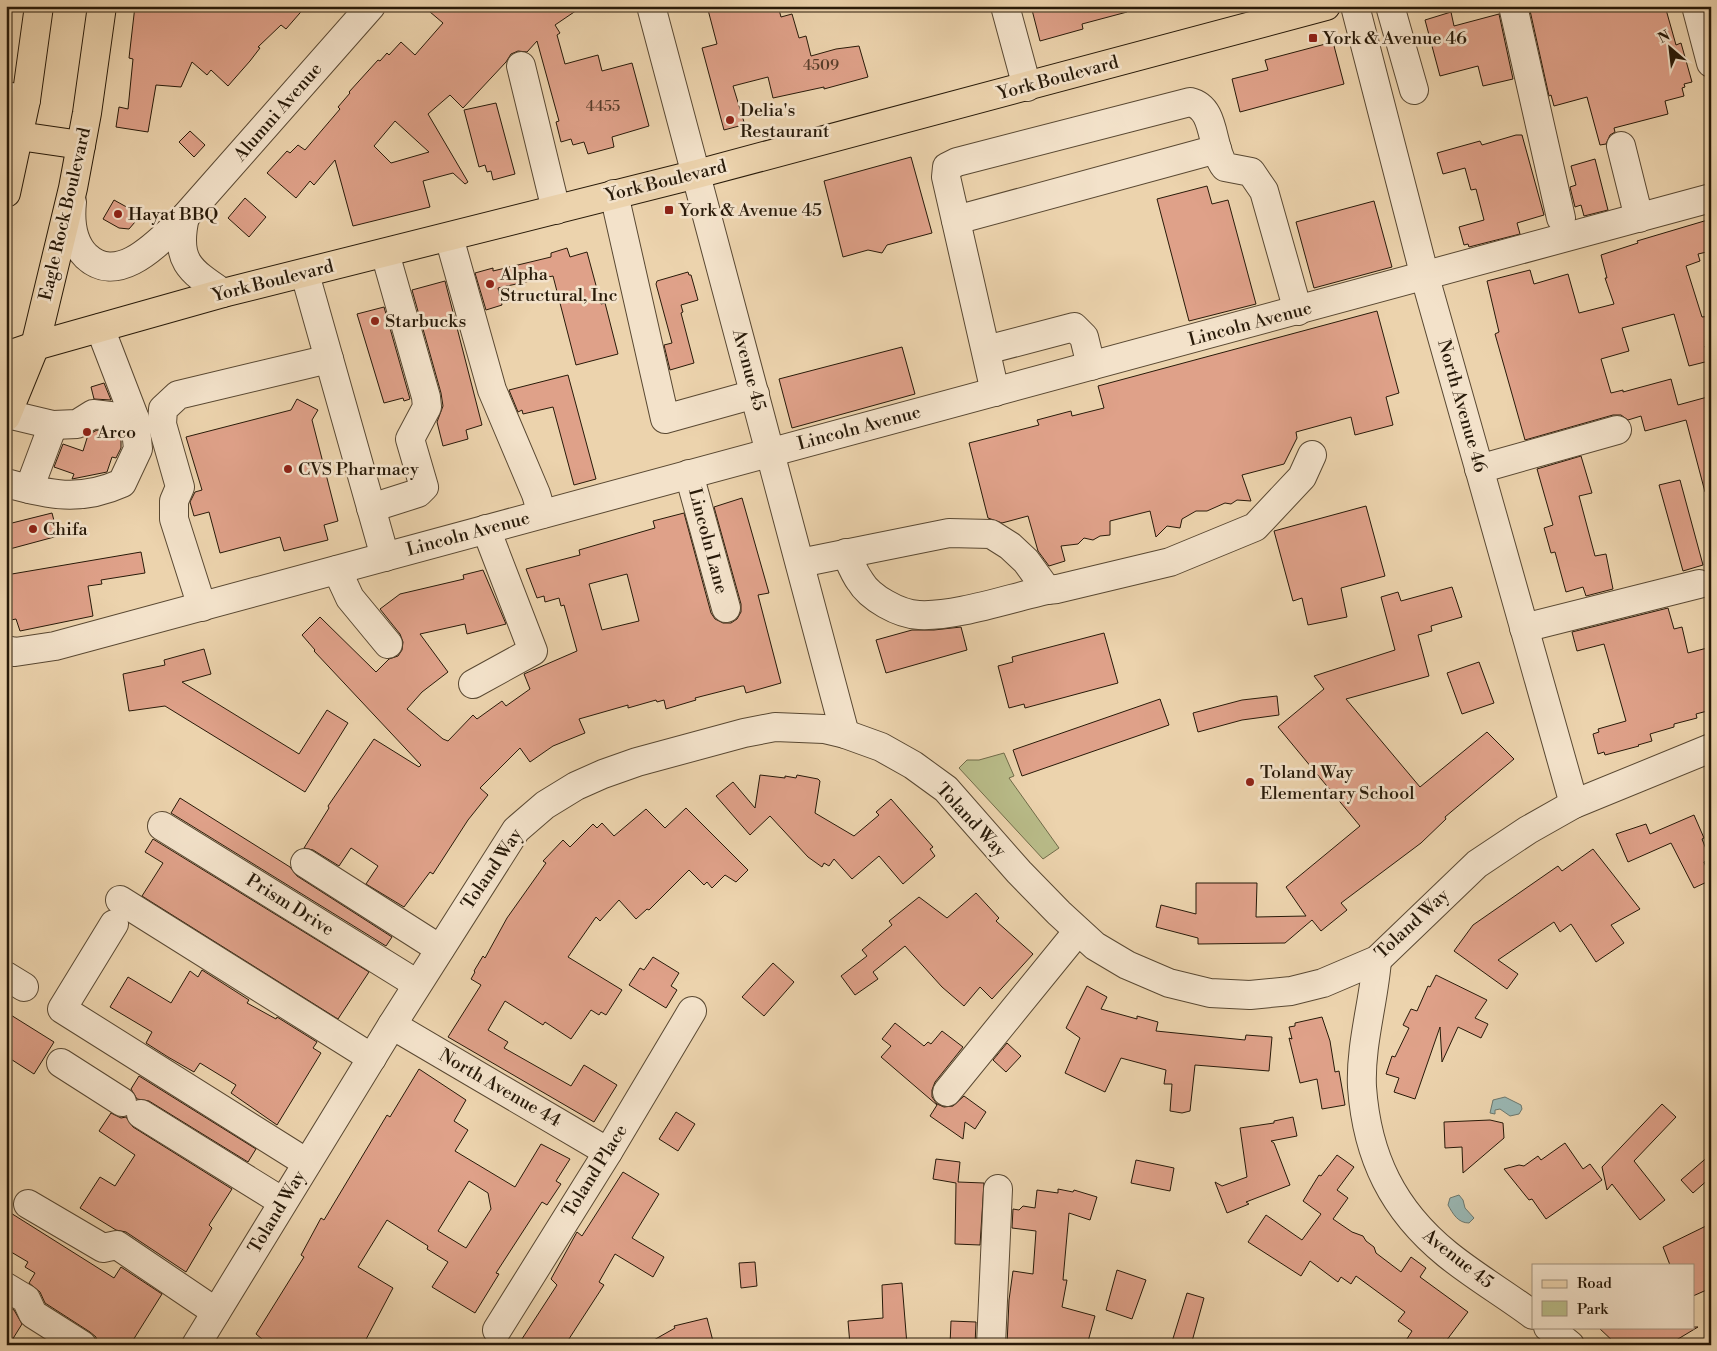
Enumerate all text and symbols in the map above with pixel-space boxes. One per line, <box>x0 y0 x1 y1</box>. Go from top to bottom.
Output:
north arrow <box>1644 22 1694 72</box>
place label: York & Avenue 46 <box>1322 27 1467 50</box>
text: N <box>1655 27 1673 48</box>
marker: York & Avenue 46 <box>1307 32 1319 44</box>
street label: York Boulevard <box>994 51 1122 105</box>
house number: 4509 <box>803 56 839 75</box>
street label: Alumni Avenue <box>228 58 327 167</box>
house number: 4455 <box>586 97 620 116</box>
place label: Delia's Restaurant <box>740 99 830 143</box>
marker: Delia's Restaurant <box>724 114 736 126</box>
street label: Eagle Rock Boulevard <box>34 125 96 303</box>
street label: York Boulevard <box>602 155 730 207</box>
place label: York & Avenue 45 <box>678 199 822 222</box>
place label: Hayat BBQ <box>128 203 218 226</box>
marker: York & Avenue 45 <box>663 204 675 216</box>
marker: Hayat BBQ <box>112 208 124 220</box>
street label: York Boulevard <box>209 255 337 307</box>
place label: Alpha Structural, Inc <box>499 263 618 307</box>
marker: Alpha Structural, Inc <box>484 278 496 290</box>
street label: Lincoln Avenue <box>1186 296 1314 352</box>
place label: Starbucks <box>385 310 466 333</box>
marker: Starbucks <box>369 315 381 327</box>
street label: Avenue 45 <box>727 326 771 413</box>
street label: North Avenue 46 <box>1432 337 1492 475</box>
street label: Lincoln Avenue <box>795 400 923 456</box>
place label: Arco <box>96 421 136 444</box>
marker: Arco <box>81 426 93 438</box>
place label: CVS Pharmacy <box>298 458 419 481</box>
marker: CVS Pharmacy <box>282 463 294 475</box>
street label: Lincoln Lane <box>683 486 733 596</box>
street label: Lincoln Avenue <box>404 506 532 562</box>
place label: Chifa <box>43 518 89 541</box>
marker: Chifa <box>27 523 39 535</box>
place label: Toland Way Elementary School <box>1260 761 1415 805</box>
marker: Toland Way Elementary School <box>1244 776 1256 788</box>
street label: Toland Way <box>931 778 1011 862</box>
street label: Toland Way <box>456 824 528 914</box>
street label: Prism Drive <box>242 869 338 941</box>
street label: Toland Way <box>1370 884 1454 964</box>
street label: North Avenue 44 <box>435 1044 565 1132</box>
street label: Toland Place <box>557 1120 633 1222</box>
street label: Toland Way <box>243 1166 311 1258</box>
street label: Avenue 45 <box>1417 1224 1498 1294</box>
legend <box>1532 1264 1694 1328</box>
text: Road <box>1577 1274 1612 1293</box>
text: Park <box>1577 1300 1609 1319</box>

